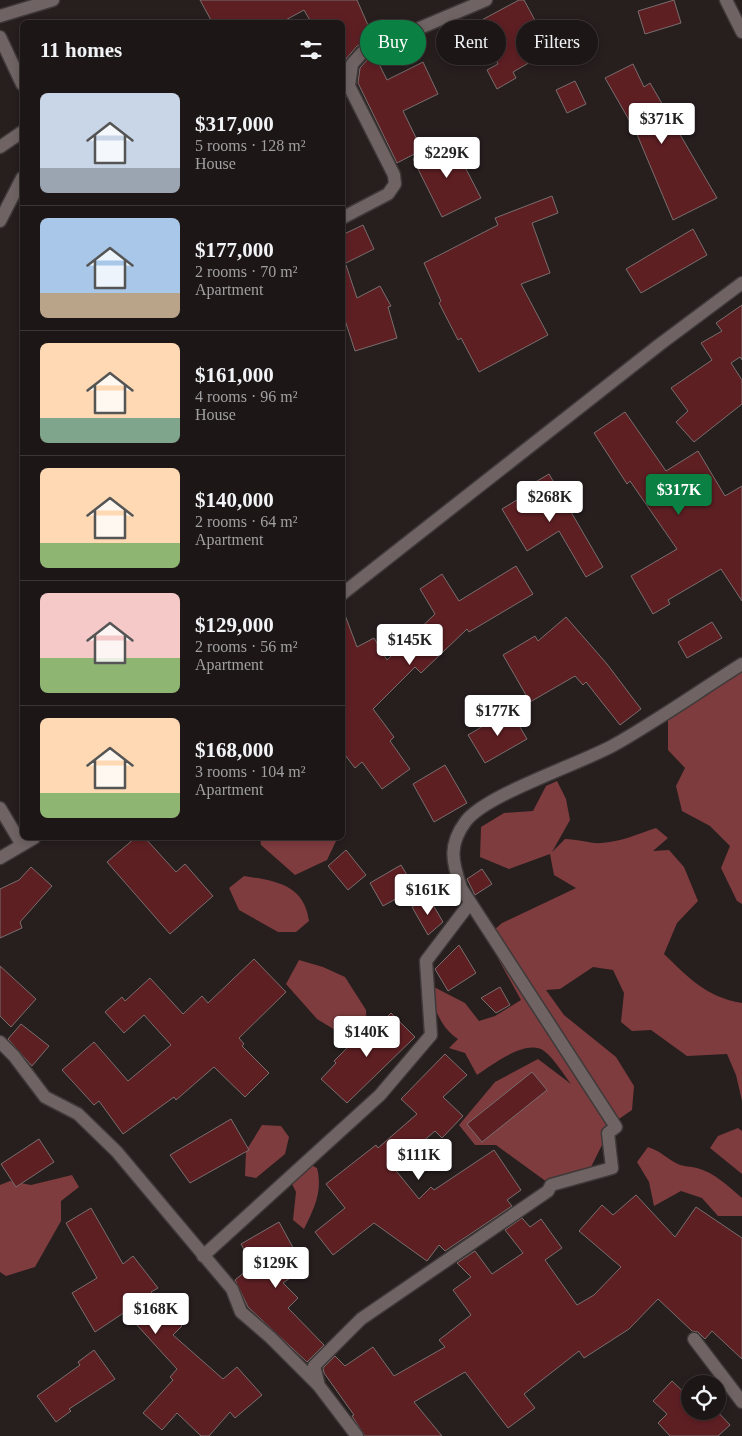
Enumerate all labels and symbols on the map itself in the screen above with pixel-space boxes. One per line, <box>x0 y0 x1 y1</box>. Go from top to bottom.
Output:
pin: $371K <box>627 102 697 145</box>
pin: $229K <box>412 136 482 179</box>
pin: $317K <box>644 474 714 516</box>
pin: $268K <box>515 480 585 523</box>
pin: $145K <box>375 624 445 666</box>
pin: $177K <box>463 694 533 737</box>
pin: $161K <box>393 874 463 916</box>
pin: $140K <box>332 1016 402 1058</box>
pin: $111K <box>384 1138 454 1181</box>
pin: $129K <box>241 1246 311 1289</box>
pin: $168K <box>121 1292 191 1335</box>

